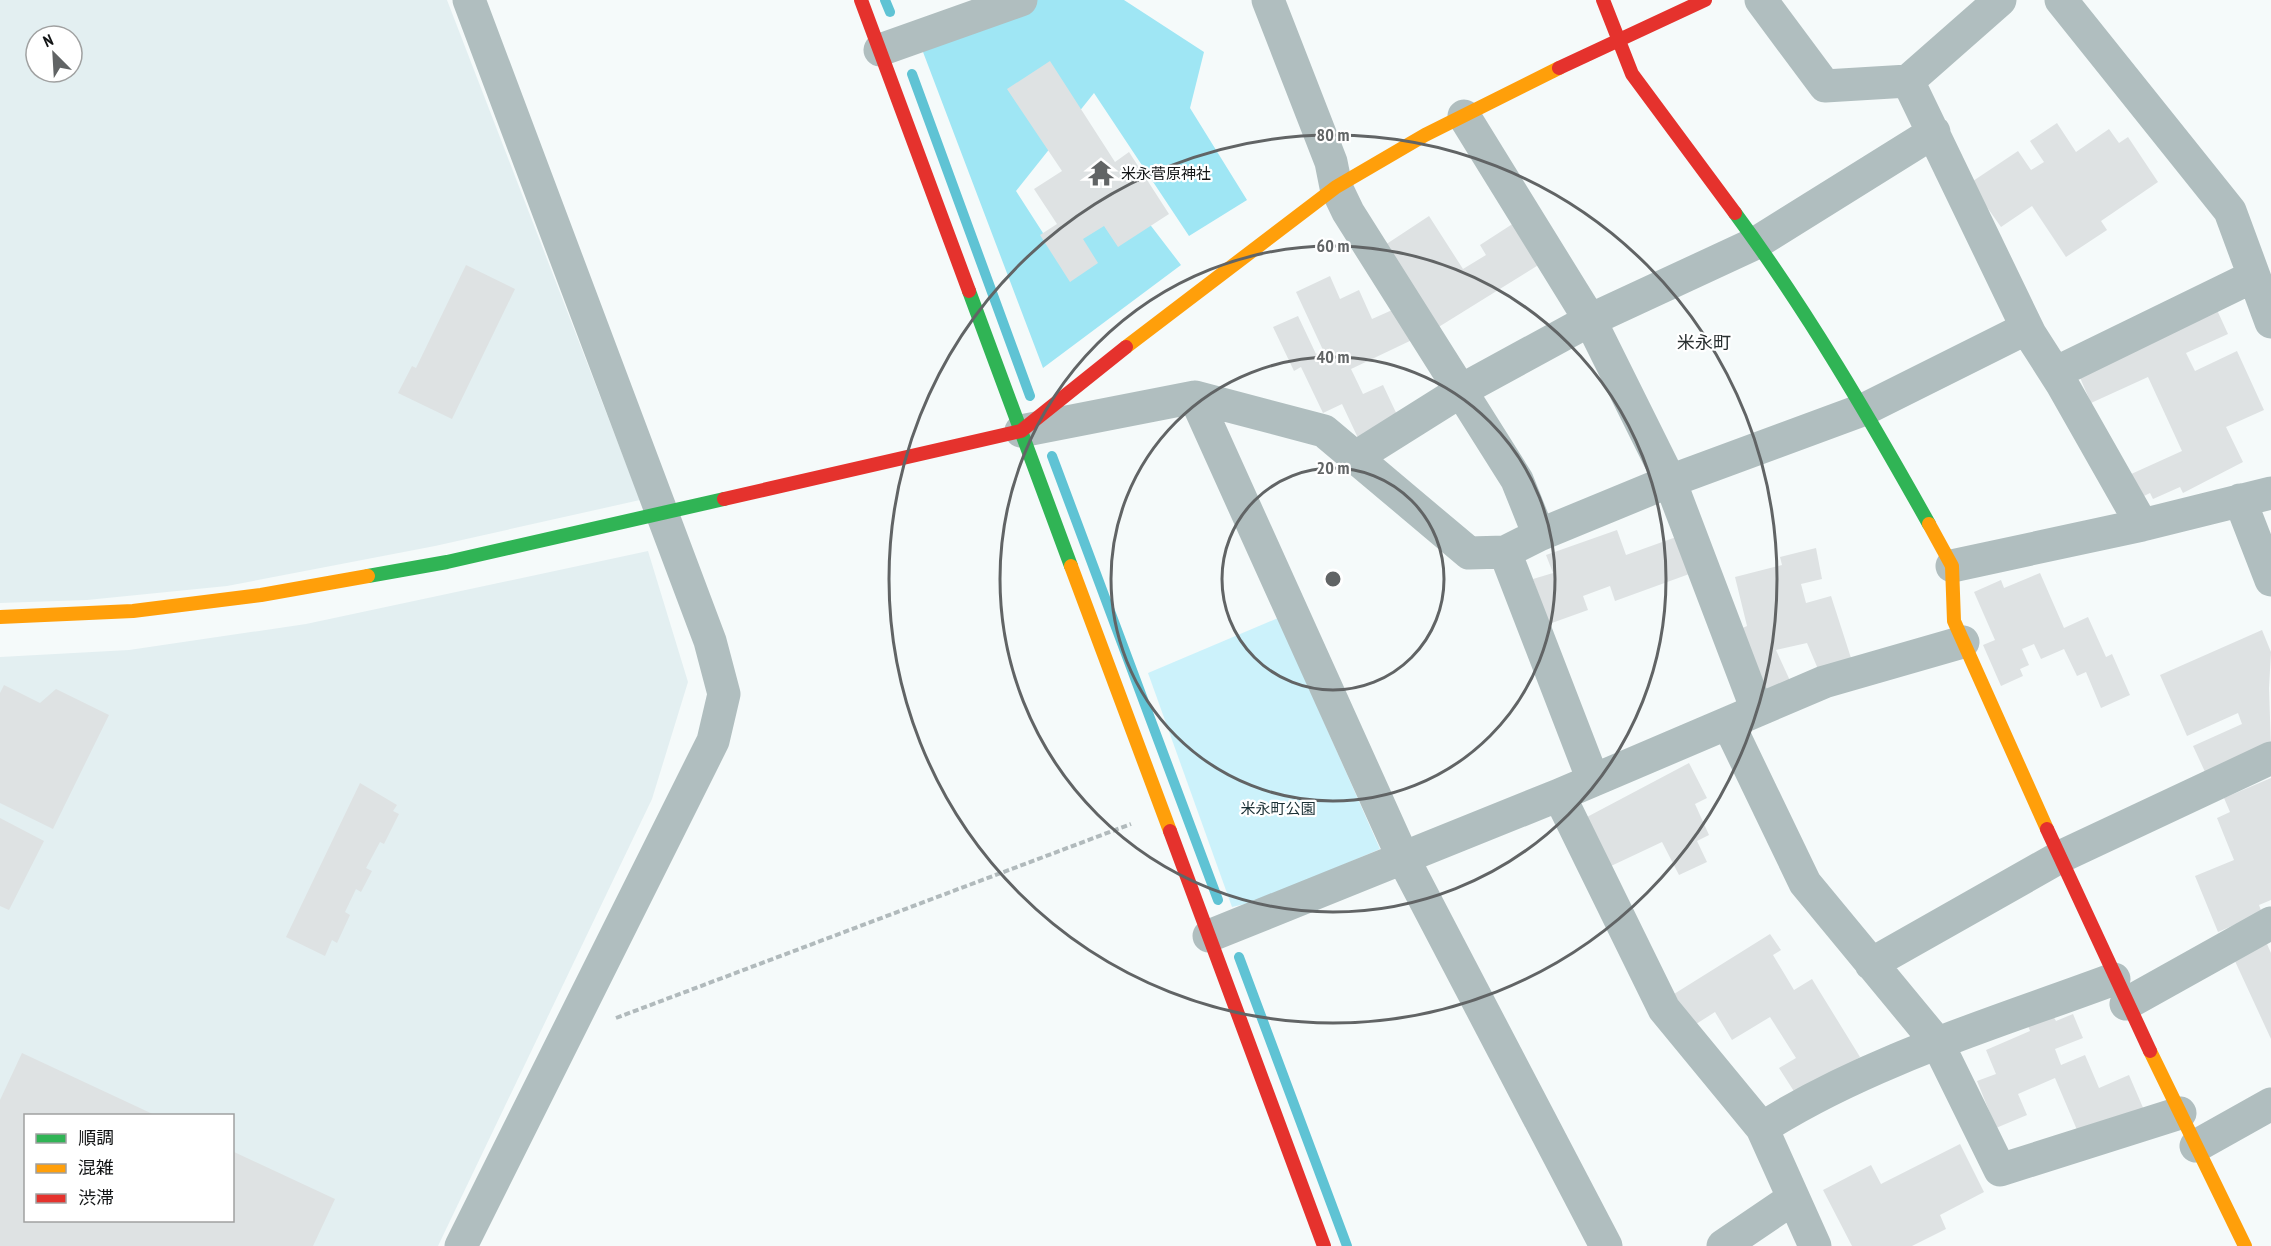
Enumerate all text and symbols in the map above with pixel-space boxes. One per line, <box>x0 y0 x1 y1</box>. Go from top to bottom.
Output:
north arrow <box>24 24 84 84</box>
text: N <box>40 29 56 51</box>
text: 80 m <box>1317 123 1349 146</box>
temple icon: 米永菅原神社 <box>1086 158 1116 188</box>
place label: 米永菅原神社 <box>1121 164 1211 183</box>
text: 60 m <box>1317 234 1349 257</box>
district label: 米永町 <box>1677 331 1731 354</box>
text: 40 m <box>1317 345 1349 368</box>
text: 20 m <box>1317 456 1349 479</box>
centre of rings <box>1323 569 1343 589</box>
park label: 米永町公園 <box>1240 799 1316 818</box>
legend <box>24 1114 234 1222</box>
text: 順調 <box>78 1126 114 1149</box>
text: 混雑 <box>78 1156 114 1179</box>
text: 渋滞 <box>78 1186 114 1209</box>

